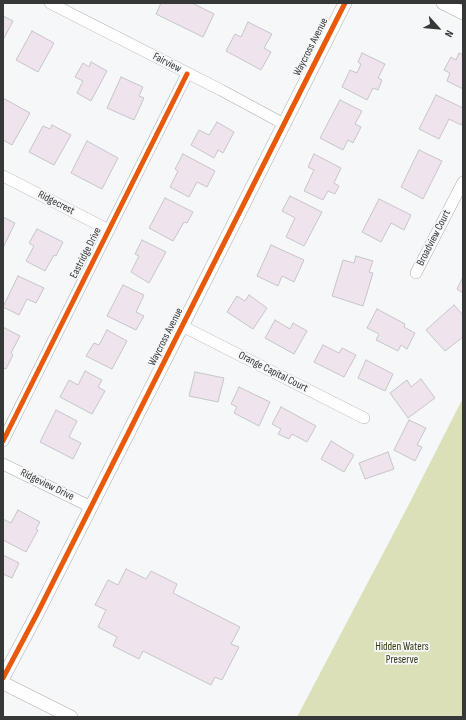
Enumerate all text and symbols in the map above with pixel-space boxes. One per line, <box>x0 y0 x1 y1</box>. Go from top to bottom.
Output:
north arrow <box>418 8 458 48</box>
street label: Waycross Avenue <box>291 16 331 78</box>
text: N <box>442 28 456 39</box>
street label: Fairview <box>150 50 184 76</box>
street label: Ridgecrest <box>35 188 77 218</box>
street label: Broadview Court <box>414 208 454 268</box>
street label: Eastridge Drive <box>68 225 104 281</box>
street label: Waycross Avenue <box>146 306 186 368</box>
street label: Orange Capital Court <box>236 349 310 395</box>
street label: Ridgeview Drive <box>18 466 76 504</box>
park label: Hidden Waters Preserve <box>375 640 429 666</box>

